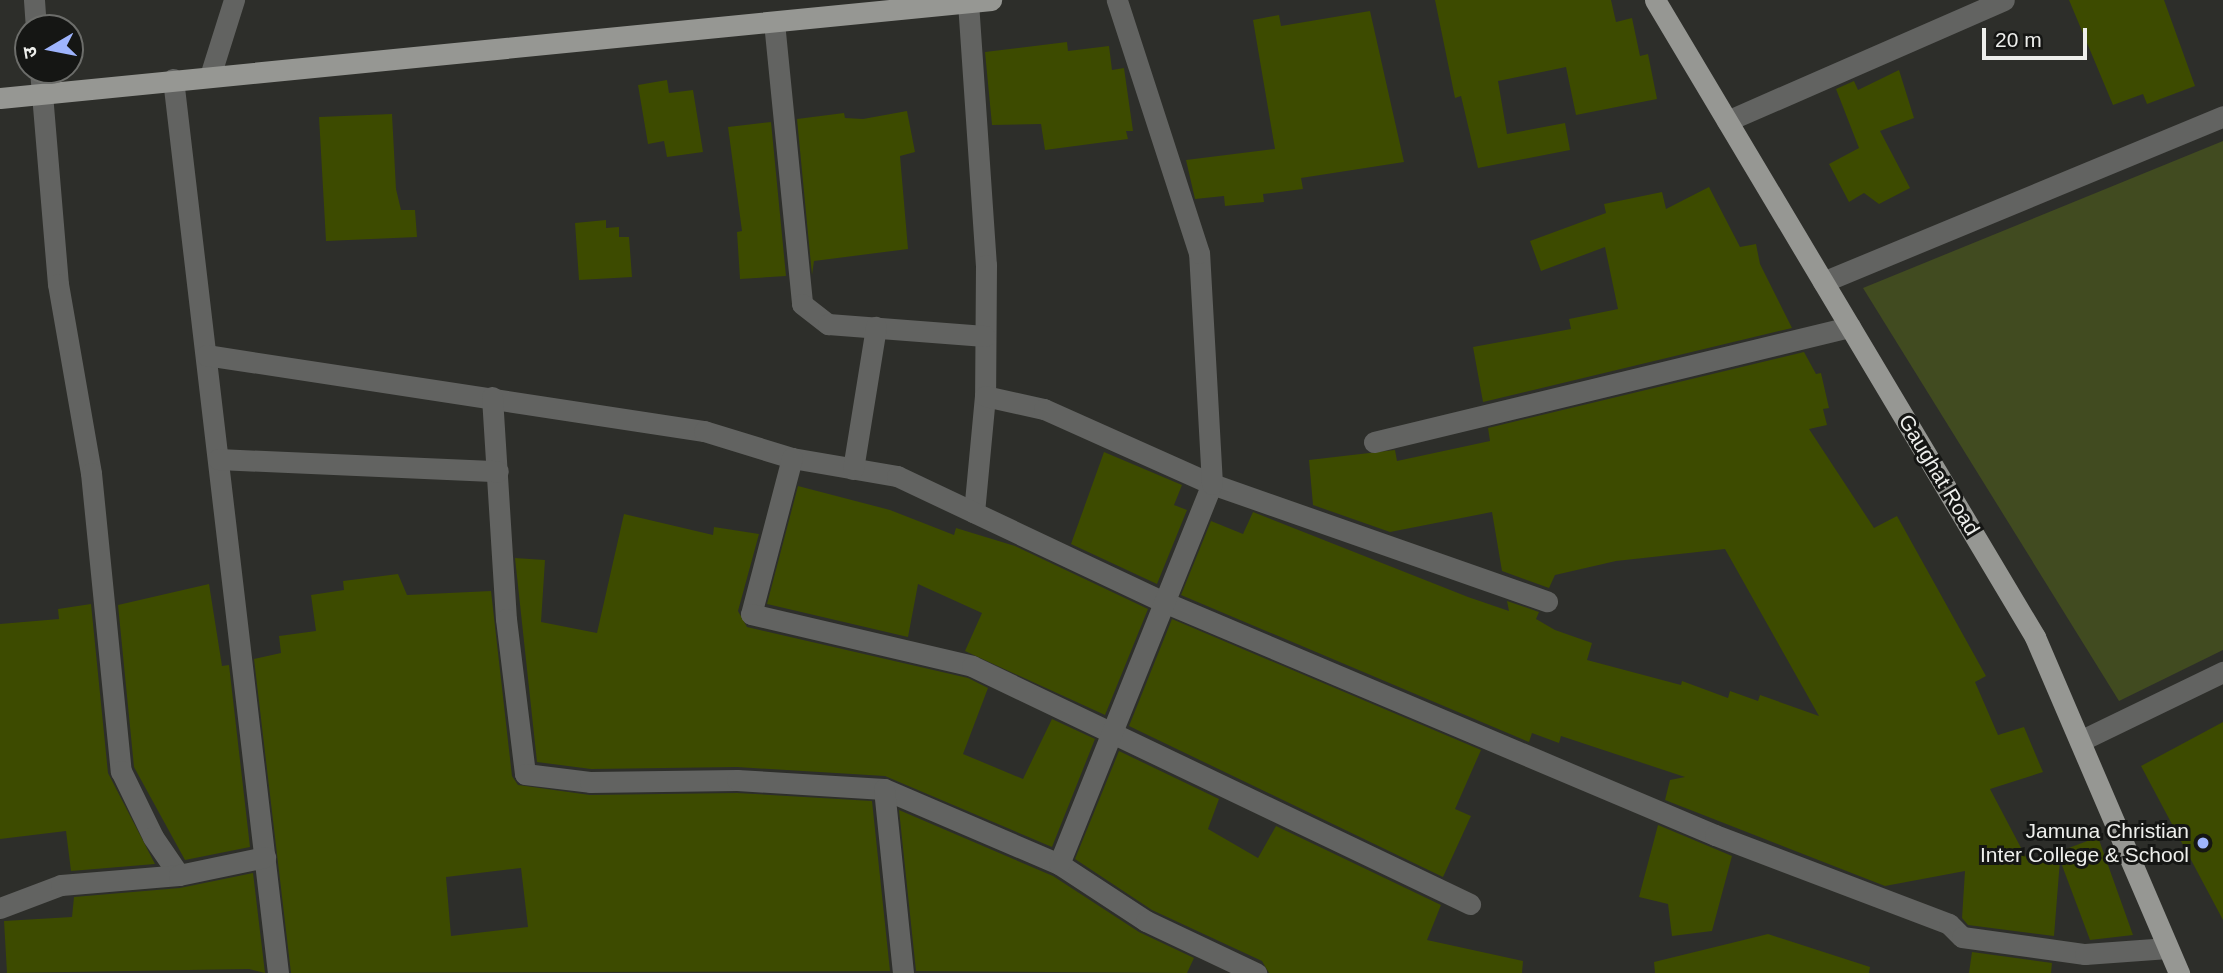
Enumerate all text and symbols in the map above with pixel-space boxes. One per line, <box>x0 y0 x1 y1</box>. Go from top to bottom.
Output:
north arrow <box>14 14 84 84</box>
scale bar <box>1985 14 2090 58</box>
text: 20 m <box>1995 28 2042 51</box>
text: उ <box>18 45 41 60</box>
street label: Gaughat Road <box>1893 410 1985 540</box>
place label: Jamuna Christian Inter College & School <box>1980 818 2189 868</box>
marker: Jamuna Christian Inter College & School <box>2195 835 2211 851</box>

